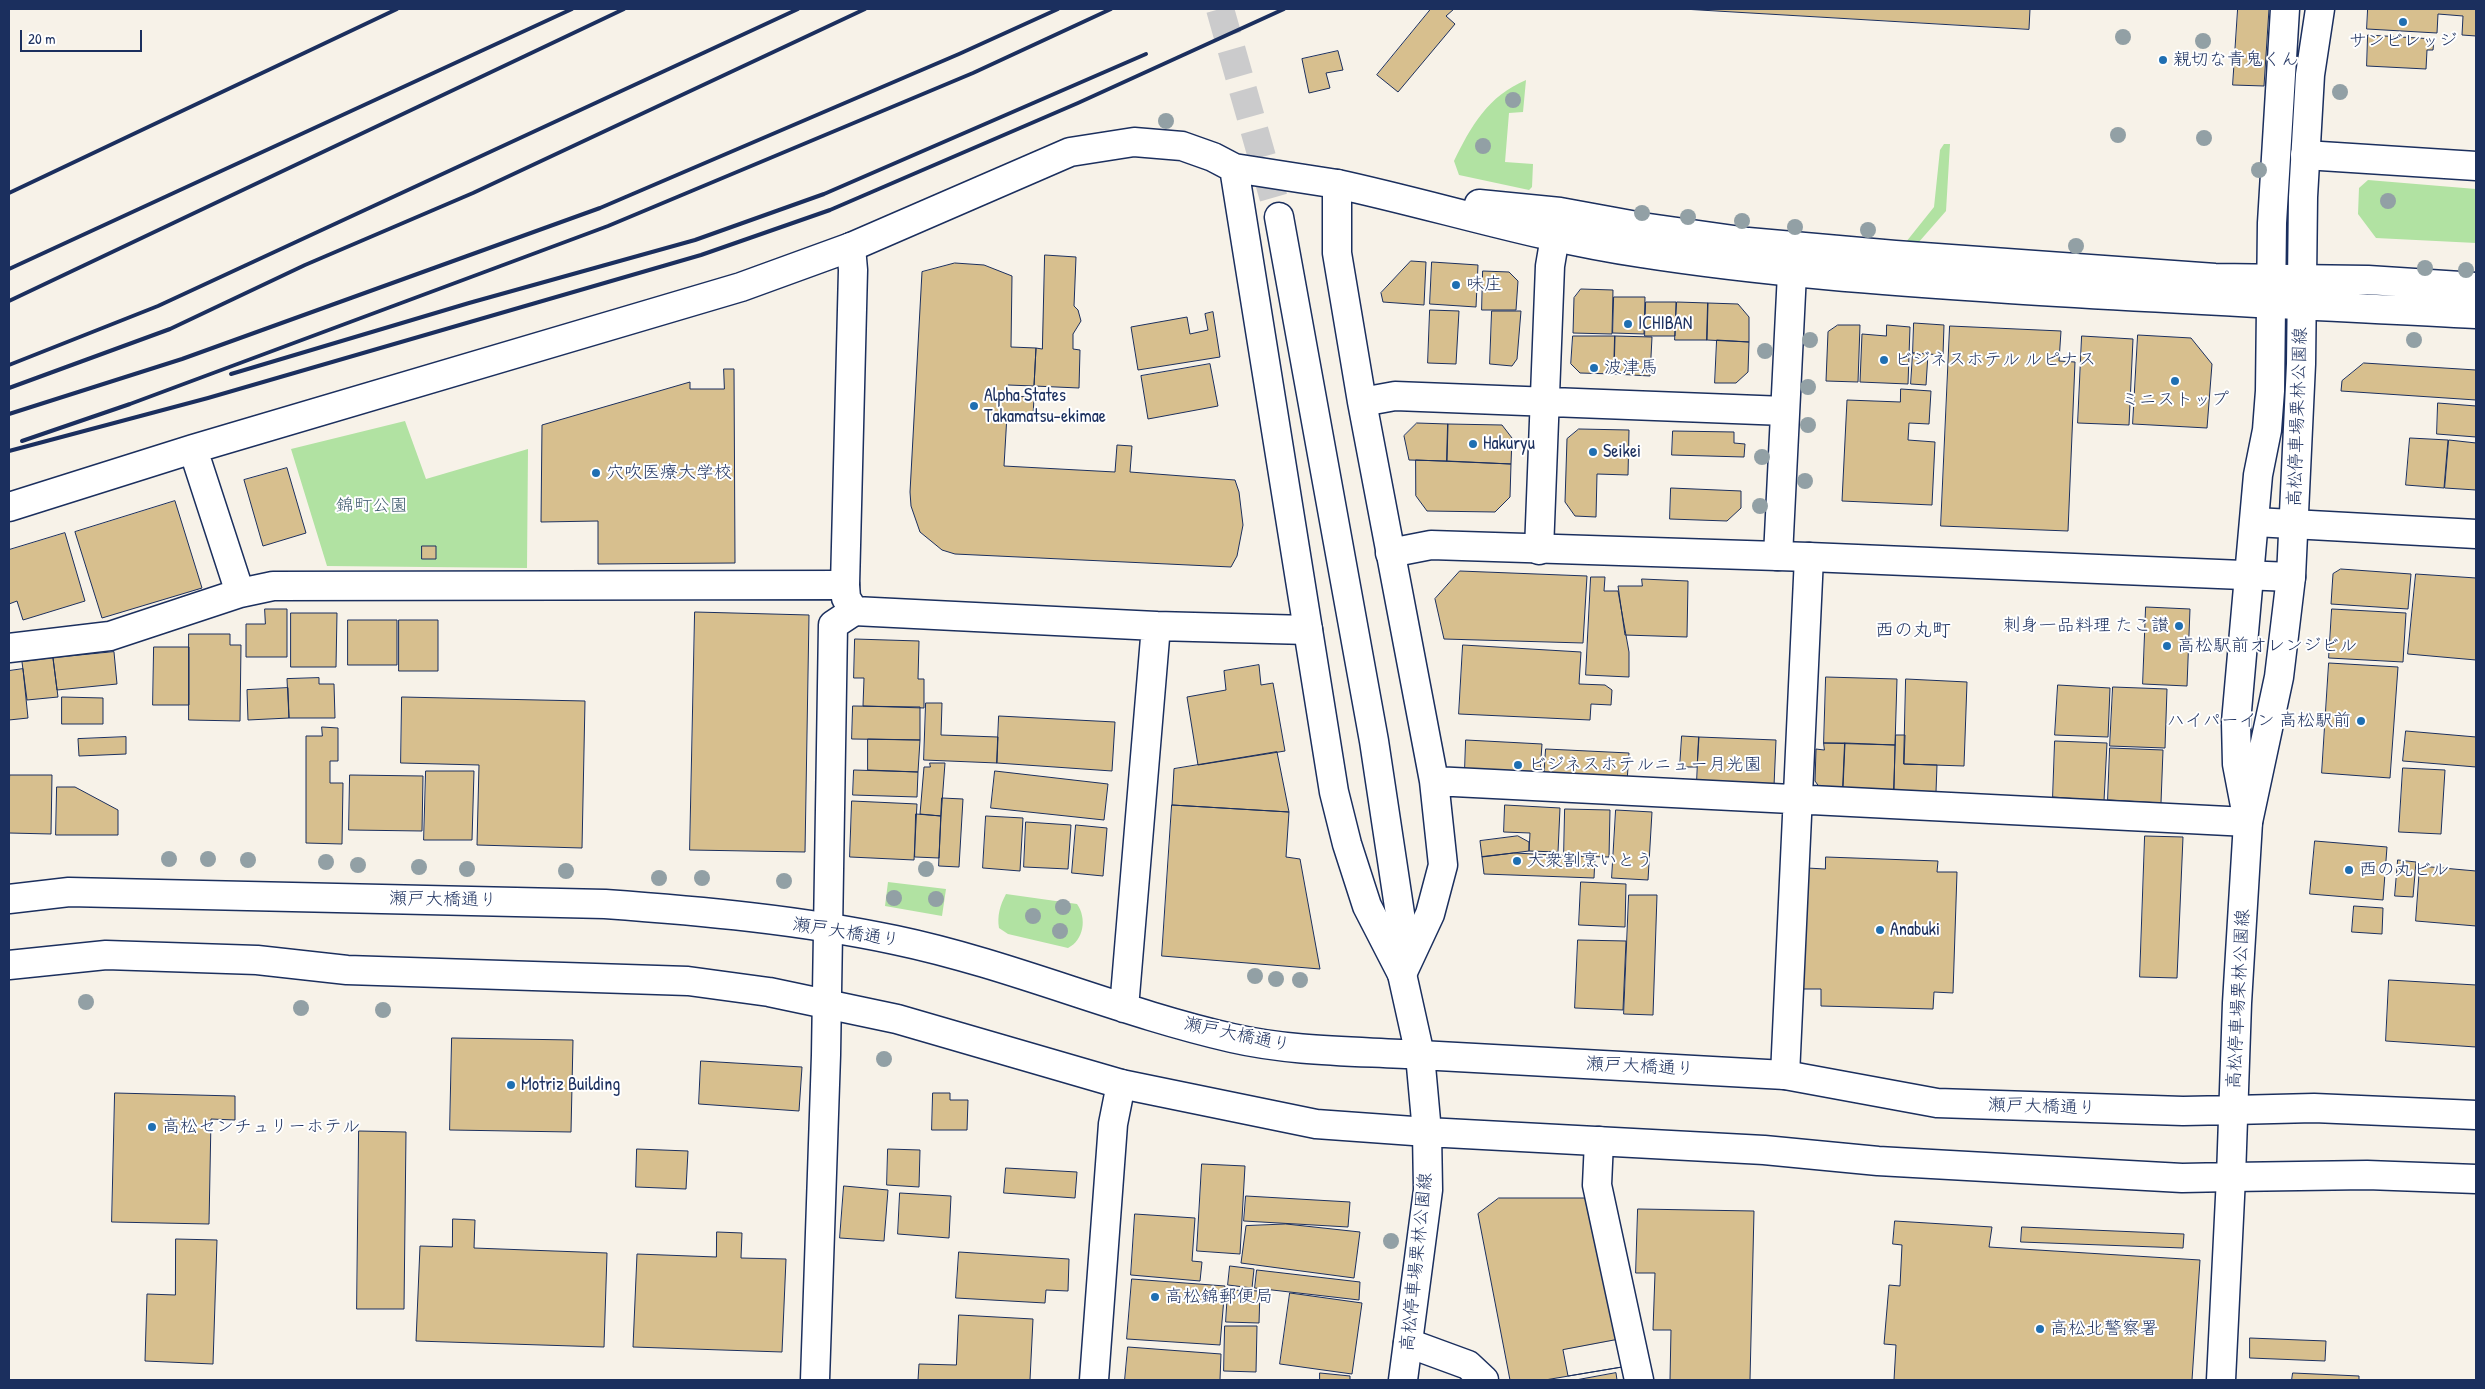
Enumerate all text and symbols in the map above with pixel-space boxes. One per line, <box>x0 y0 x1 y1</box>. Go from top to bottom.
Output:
marker: サンビレッジ <box>2397 16 2409 28</box>
scale bar <box>22 20 145 52</box>
text: 20 m <box>28 28 55 49</box>
place label: サンビレッジ <box>2349 30 2457 52</box>
place label: 親切な青鬼くん <box>2173 49 2299 71</box>
marker: 親切な青鬼くん <box>2157 54 2169 66</box>
place label: 味庄 <box>1466 274 1502 296</box>
marker: 味庄 <box>1450 279 1462 291</box>
place label: ICHIBAN <box>1638 313 1692 335</box>
marker: ICHIBAN <box>1622 318 1634 330</box>
street label: 高松停車場栗林公園線 <box>2284 327 2312 507</box>
place label: ビジネスホテル ルピナス <box>1894 349 2096 371</box>
marker: ビジネスホテル ルピナス <box>1878 354 1890 366</box>
place label: 波津馬 <box>1604 357 1658 379</box>
marker: 波津馬 <box>1588 362 1600 374</box>
marker: ミニストップ <box>2169 375 2181 387</box>
place label: Alpha States Takamatsu-ekimae <box>984 385 1106 428</box>
place label: ミニストップ <box>2121 389 2229 411</box>
marker: Alpha States Takamatsu-ekimae <box>968 400 980 412</box>
place label: Hakuryu <box>1483 433 1535 455</box>
marker: Hakuryu <box>1467 438 1479 450</box>
place label: Seikei <box>1603 441 1641 463</box>
marker: Seikei <box>1587 446 1599 458</box>
place label: 穴吹医療大学校 <box>606 462 732 484</box>
marker: 穴吹医療大学校 <box>590 467 602 479</box>
park label: 錦町公園 <box>336 495 408 517</box>
place label: 刺身一品料理 たこ讃 <box>2003 615 2169 637</box>
district label: 西の丸町 <box>1875 620 1951 642</box>
marker: 刺身一品料理 たこ讃 <box>2173 620 2185 632</box>
place label: 高松駅前オレンジビル <box>2177 635 2357 657</box>
marker: 高松駅前オレンジビル <box>2161 640 2173 652</box>
place label: ハイパーイン 高松駅前 <box>2167 710 2351 732</box>
marker: ハイパーイン 高松駅前 <box>2355 715 2367 727</box>
place label: ビジネスホテルニュー月光園 <box>1528 754 1762 776</box>
marker: ビジネスホテルニュー月光園 <box>1512 759 1524 771</box>
place label: 大衆割烹いとう <box>1527 850 1653 872</box>
marker: 大衆割烹いとう <box>1511 855 1523 867</box>
place label: 西の丸ビル <box>2359 859 2449 881</box>
marker: 西の丸ビル <box>2343 864 2355 876</box>
street label: 瀬戸大橋通り <box>389 888 497 912</box>
street label: 高松停車場栗林公園線 <box>2224 909 2254 1089</box>
street label: 瀬戸大橋通り <box>791 914 901 952</box>
place label: Anabuki <box>1890 919 1940 941</box>
marker: Anabuki <box>1874 924 1886 936</box>
street label: 瀬戸大橋通り <box>1182 1013 1292 1057</box>
street label: 瀬戸大橋通り <box>1586 1053 1694 1081</box>
place label: Motriz Building <box>521 1074 620 1096</box>
marker: Motriz Building <box>505 1079 517 1091</box>
street label: 瀬戸大橋通り <box>1988 1094 2096 1120</box>
place label: 高松センチュリーホテル <box>162 1116 360 1138</box>
marker: 高松センチュリーホテル <box>146 1121 158 1133</box>
street label: 高松停車場栗林公園線 <box>1397 1171 1437 1353</box>
place label: 高松錦郵便局 <box>1165 1286 1273 1308</box>
marker: 高松錦郵便局 <box>1149 1291 1161 1303</box>
place label: 高松北警察署 <box>2050 1318 2158 1340</box>
marker: 高松北警察署 <box>2034 1323 2046 1335</box>

